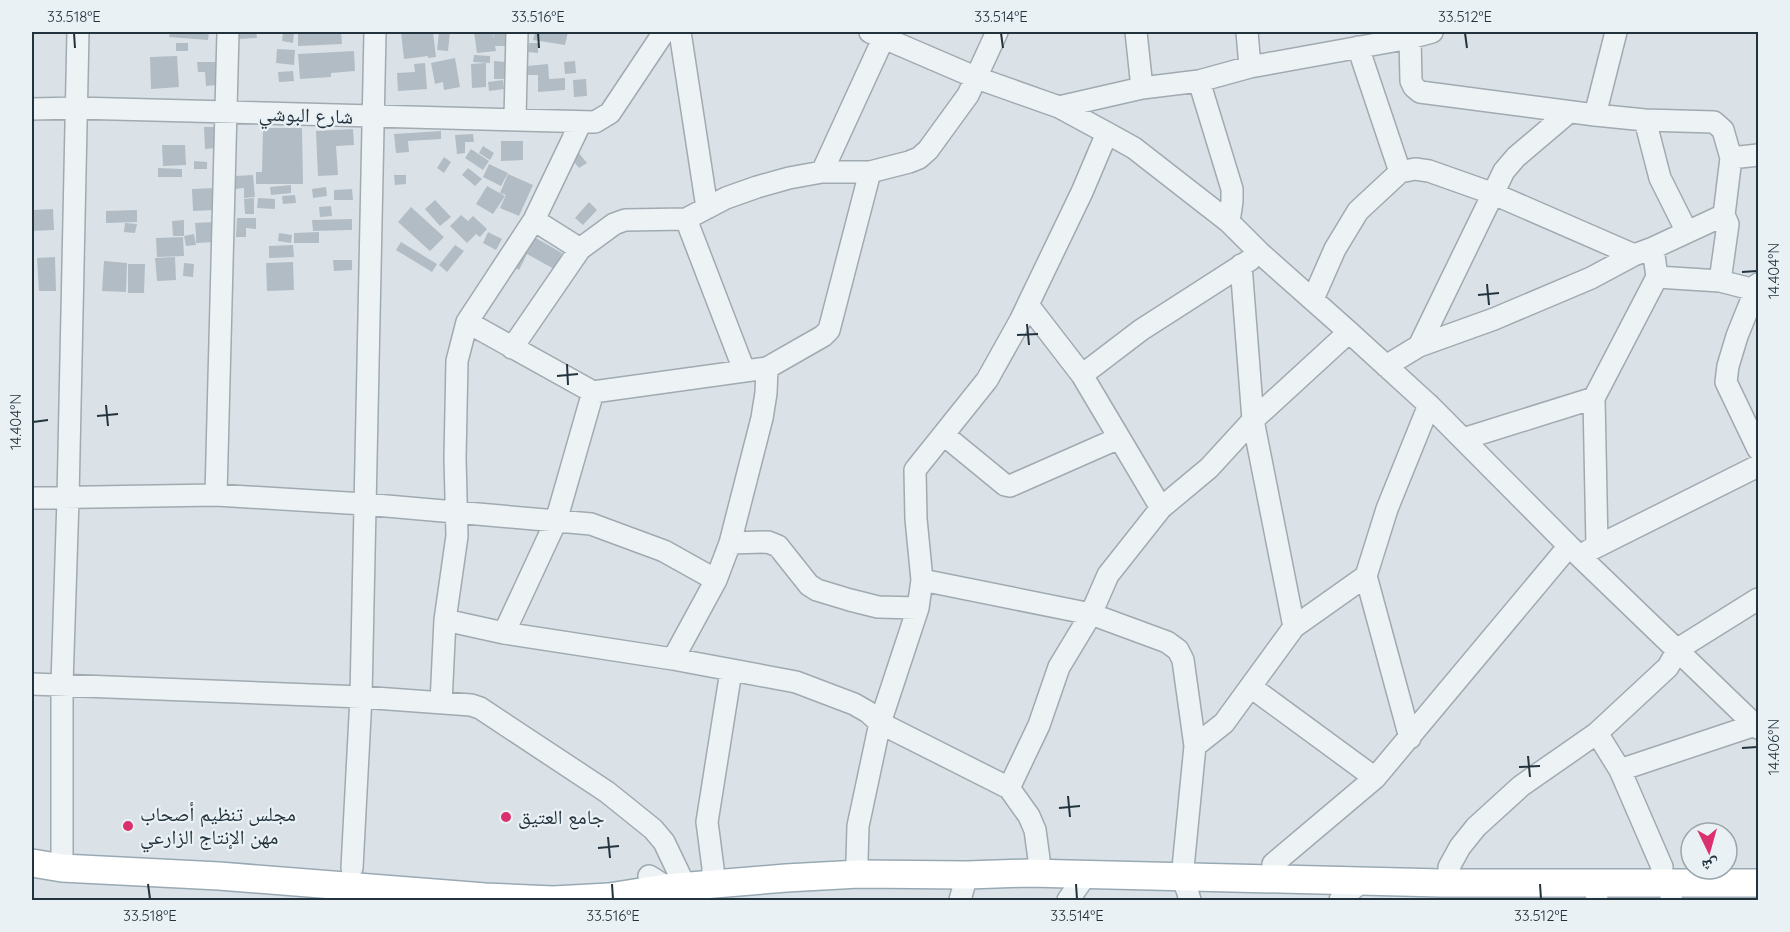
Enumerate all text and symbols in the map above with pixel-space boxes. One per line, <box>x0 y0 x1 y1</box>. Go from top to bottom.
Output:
text: 33.518°E <box>47 7 101 26</box>
text: 33.516°E <box>511 7 565 26</box>
text: 33.514°E <box>974 7 1028 26</box>
text: 33.512°E <box>1438 7 1492 26</box>
street label: شارع البوشي <box>258 100 354 133</box>
text: 14.404°N <box>1764 243 1783 299</box>
text: 14.404°N <box>6 394 25 450</box>
text: 14.406°N <box>1764 719 1783 775</box>
place label: مجلس تنظيم أصحاب مهن الإنتاج الزارعي <box>140 801 296 853</box>
place label: جامع العتيق <box>518 804 605 830</box>
marker: جامع العتيق <box>499 810 513 824</box>
marker: مجلس تنظيم أصحاب مهن الإنتاج الزارعي <box>121 819 135 833</box>
north arrow <box>1679 821 1739 881</box>
text: ش <box>1701 855 1720 877</box>
text: 33.518°E <box>123 906 177 925</box>
text: 33.516°E <box>586 906 640 925</box>
text: 33.514°E <box>1050 906 1104 925</box>
text: 33.512°E <box>1514 906 1568 925</box>

